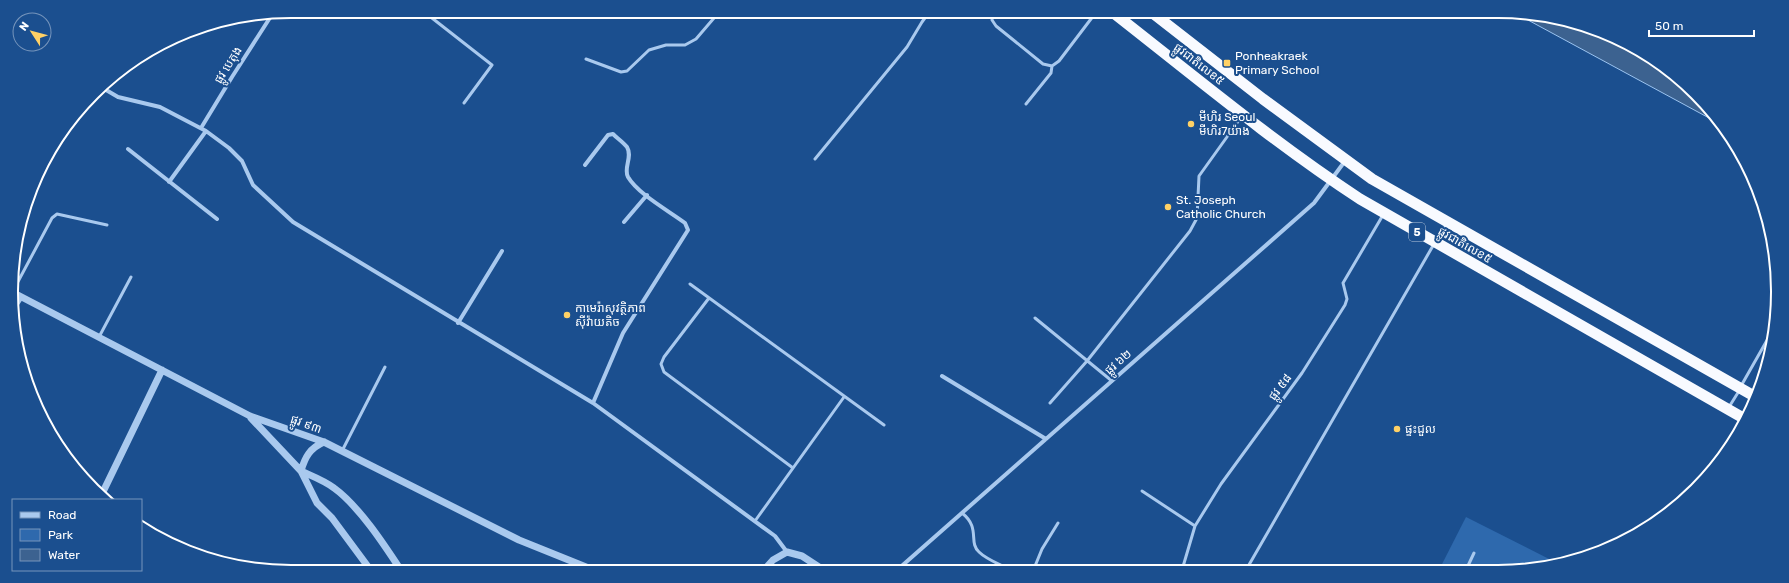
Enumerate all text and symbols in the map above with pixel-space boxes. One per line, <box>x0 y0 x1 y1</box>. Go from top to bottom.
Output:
north arrow <box>12 12 52 52</box>
scale bar <box>1649 12 1754 38</box>
text: N <box>17 19 32 33</box>
text: 50 m <box>1655 19 1683 33</box>
street label: ផ្លូវជាតិលេខ៥ <box>1169 40 1227 91</box>
street label: ផ្លូវ បេតុង <box>211 44 248 88</box>
place label: Ponheakraek Primary School <box>1235 49 1319 77</box>
marker: Ponheakraek Primary School <box>1222 58 1232 68</box>
place label: មីហិរ Seoul មីហិរ7យ៉ាង <box>1199 110 1255 138</box>
marker: មីហិរ Seoul មីហិរ7យ៉ាង <box>1186 119 1196 129</box>
place label: St. Joseph Catholic Church <box>1176 193 1266 221</box>
marker: St. Joseph Catholic Church <box>1163 202 1173 212</box>
road number: 5 <box>1409 223 1425 241</box>
street label: ផ្លូវជាតិលេខ៥ <box>1434 224 1495 269</box>
place label: កាមេរ៉ាសុវត្ថិភាព ស៊ីវ៉ាយតិច <box>575 301 646 329</box>
marker: កាមេរ៉ាសុវត្ថិភាព ស៊ីវ៉ាយតិច <box>562 310 572 320</box>
street label: ផ្លូវ ៦២ <box>1102 347 1137 380</box>
street label: ផ្លូវ ៥៨ <box>1265 371 1297 405</box>
street label: ផ្លូវ ៩៣ <box>287 412 324 439</box>
place label: ផ្ទះជួល <box>1405 422 1436 436</box>
marker: ផ្ទះជួល <box>1392 424 1402 434</box>
legend <box>12 499 142 571</box>
text: Road <box>48 508 76 522</box>
text: Park <box>48 528 74 542</box>
text: Water <box>48 548 80 562</box>

